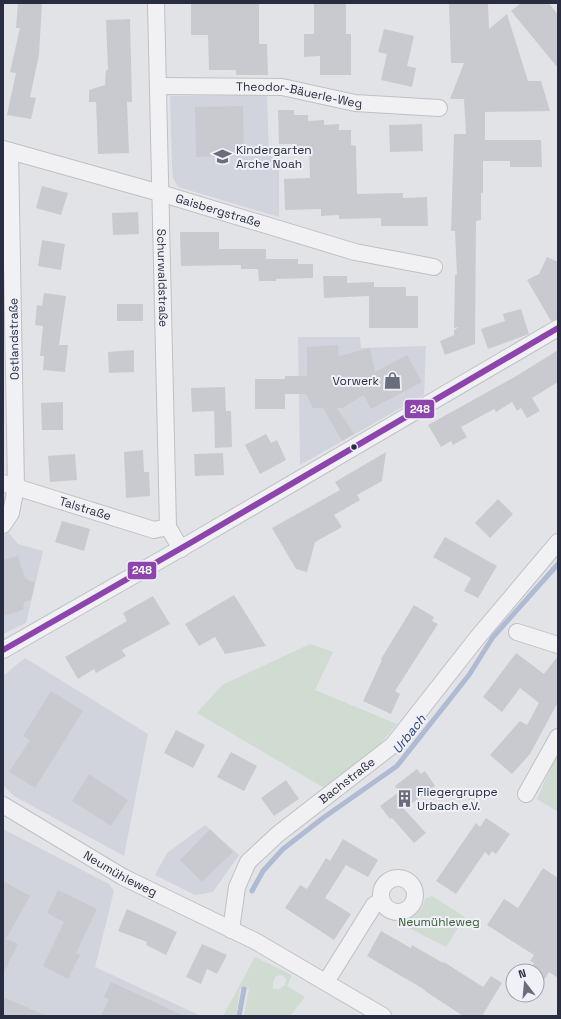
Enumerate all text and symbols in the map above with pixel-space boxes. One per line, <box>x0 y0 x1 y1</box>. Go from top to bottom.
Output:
street label: Theodor-Bäuerle-Weg <box>236 79 363 111</box>
place label: Kindergarten Arche Noah <box>236 142 312 172</box>
school or university icon: Kindergarten Arche Noah <box>213 147 233 167</box>
street label: Gaisbergstraße <box>174 190 263 231</box>
street label: Schurwaldstraße <box>153 229 171 327</box>
street label: Ostlandstraße <box>5 298 23 380</box>
shop icon: Vorwerk <box>382 371 402 391</box>
place label: Vorwerk <box>332 373 380 389</box>
line badge: 248 <box>404 399 435 419</box>
text: 248 <box>410 402 430 416</box>
unlabelled marker <box>349 442 359 452</box>
street label: Talstraße <box>57 493 113 524</box>
line badge: 248 <box>127 561 157 580</box>
text: 248 <box>132 563 152 577</box>
water label: Urbach <box>388 710 430 757</box>
street label: Bachstraße <box>316 754 378 807</box>
place label: Fliegergruppe Urbach e.V. <box>417 784 498 814</box>
building icon: Fliegergruppe Urbach e.V. <box>394 789 414 809</box>
street label: Neumühleweg <box>80 847 160 900</box>
park label: Neumühleweg <box>398 914 480 930</box>
north arrow <box>505 963 545 1003</box>
text: N <box>517 966 528 981</box>

